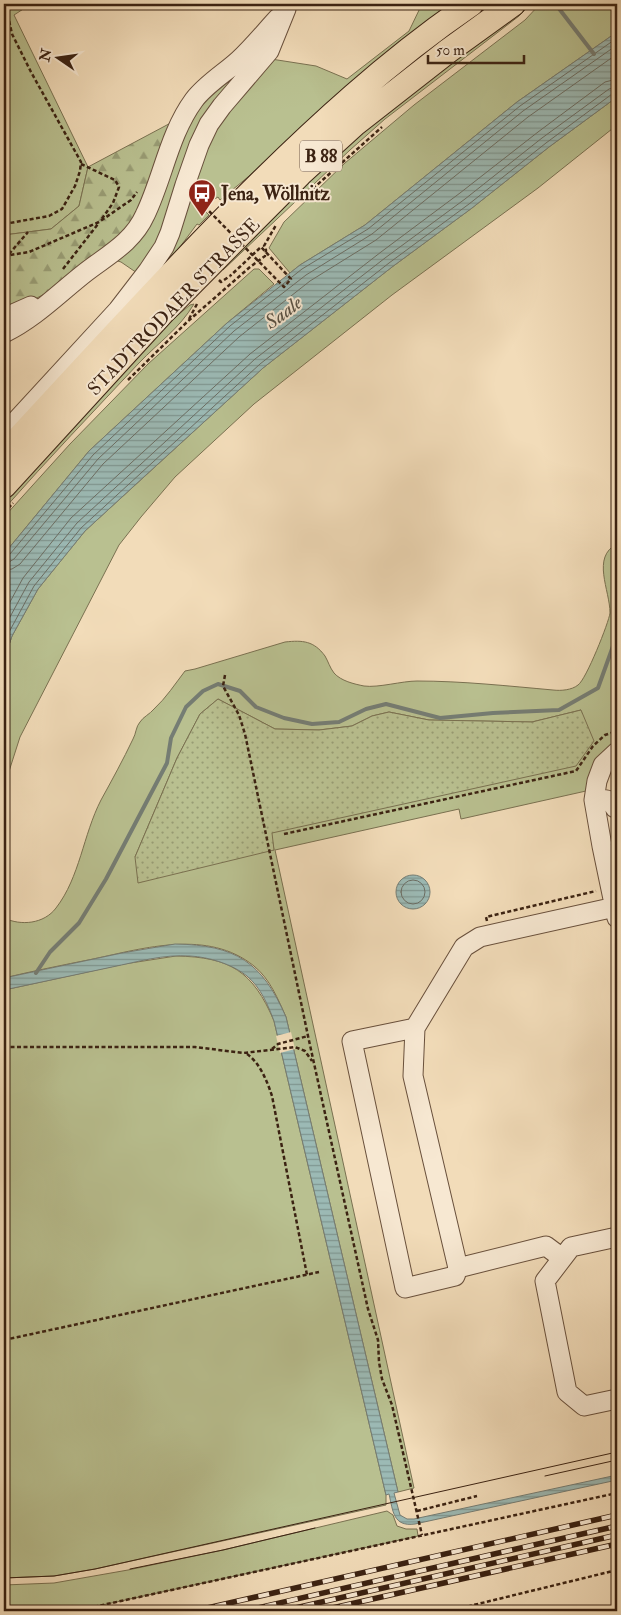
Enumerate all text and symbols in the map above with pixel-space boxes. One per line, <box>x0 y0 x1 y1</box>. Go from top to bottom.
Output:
north arrow <box>32 32 82 82</box>
scale bar <box>428 32 525 64</box>
text: 50 m <box>436 41 465 60</box>
text: N <box>36 47 56 64</box>
road number: B 88 <box>300 140 342 172</box>
bus stop icon: Jena, Wöllnitz <box>187 178 217 217</box>
place label: Jena, Wöllnitz <box>220 182 330 206</box>
street label: STADTRODAER STRASSE <box>82 213 265 401</box>
water label: Saale <box>259 290 307 335</box>

